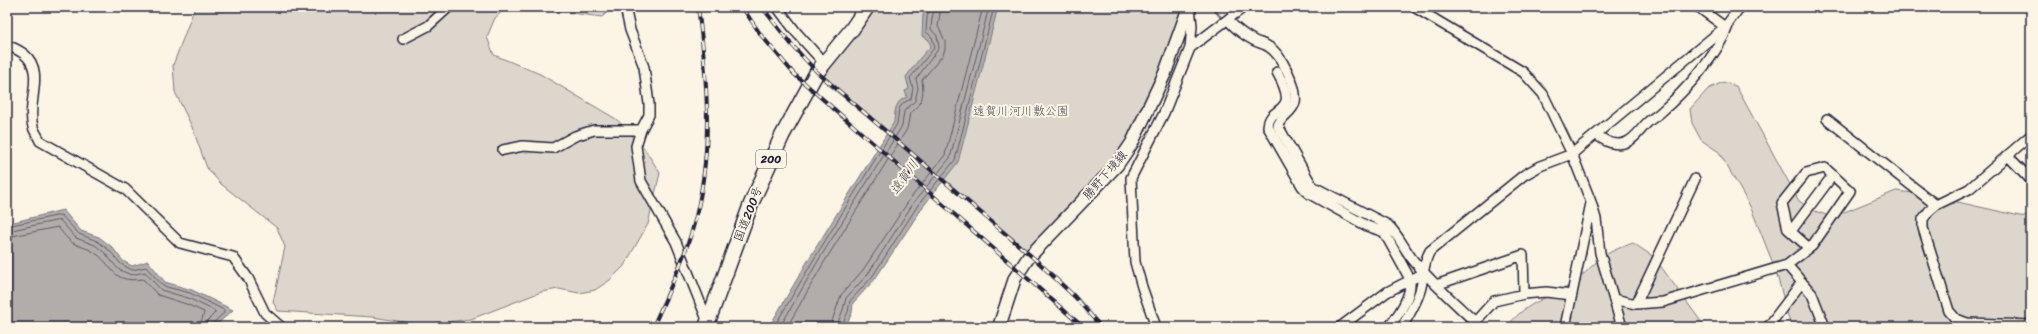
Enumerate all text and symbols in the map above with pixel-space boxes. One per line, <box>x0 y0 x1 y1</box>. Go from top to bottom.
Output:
park label: 遠賀川河川敷公園 <box>973 100 1069 122</box>
street label: 勝野下境線 <box>1077 145 1133 205</box>
road number: 200 <box>756 150 786 168</box>
water label: 遠賀川 <box>883 154 925 200</box>
street label: 国道200号 <box>727 183 769 245</box>

